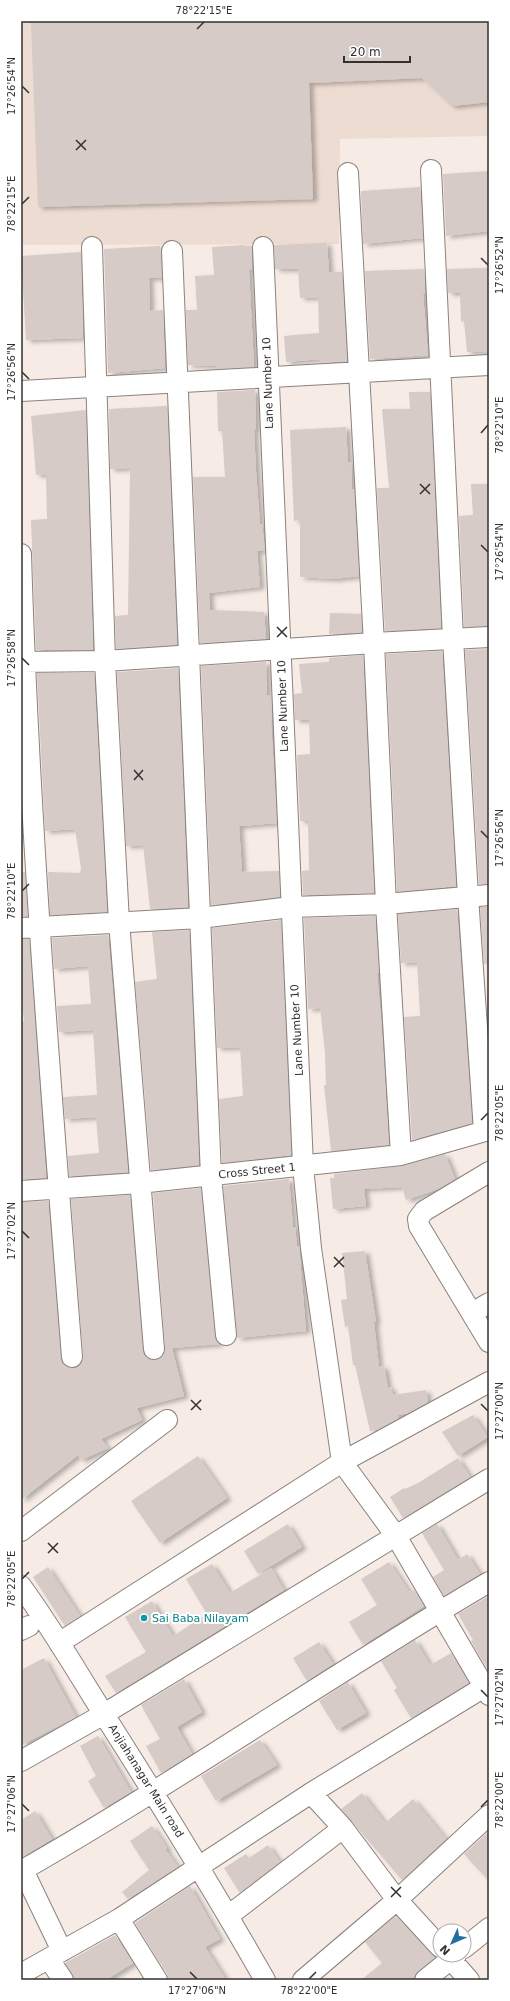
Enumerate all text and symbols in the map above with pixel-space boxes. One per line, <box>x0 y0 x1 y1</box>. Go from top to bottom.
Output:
text: 78°22'15"E <box>176 5 232 16</box>
scale bar <box>344 38 410 64</box>
text: 20 m <box>350 45 381 59</box>
text: 17°26'54"N <box>6 57 17 115</box>
text: 78°22'15"E <box>6 176 17 232</box>
text: 17°26'52"N <box>494 236 505 294</box>
street label: Lane Number 10 <box>260 337 276 429</box>
text: 17°26'56"N <box>6 343 17 401</box>
text: 78°22'10"E <box>494 397 505 453</box>
text: 17°26'54"N <box>494 523 505 581</box>
text: 17°26'58"N <box>6 629 17 687</box>
street label: Lane Number 10 <box>275 660 291 752</box>
text: 17°26'56"N <box>494 809 505 867</box>
text: 78°22'10"E <box>6 863 17 919</box>
street label: Lane Number 10 <box>288 984 306 1076</box>
text: 78°22'05"E <box>494 1085 505 1141</box>
street label: Cross Street 1 <box>218 1160 296 1182</box>
text: 17°27'02"N <box>6 1202 17 1260</box>
text: 17°27'00"N <box>494 1382 505 1440</box>
text: 78°22'05"E <box>6 1551 17 1607</box>
place label: Sai Baba Nilayam <box>152 1612 249 1625</box>
marker: Sai Baba Nilayam <box>139 1613 149 1623</box>
text: 17°27'02"N <box>494 1668 505 1726</box>
street label: Anjiahanagar Main road <box>106 1722 186 1840</box>
text: 78°22'00"E <box>494 1772 505 1828</box>
text: 17°27'06"N <box>6 1775 17 1833</box>
north arrow <box>432 1923 472 1963</box>
text: N <box>437 1942 453 1958</box>
text: 17°27'06"N <box>168 1985 226 1996</box>
text: 78°22'00"E <box>281 1985 337 1996</box>

